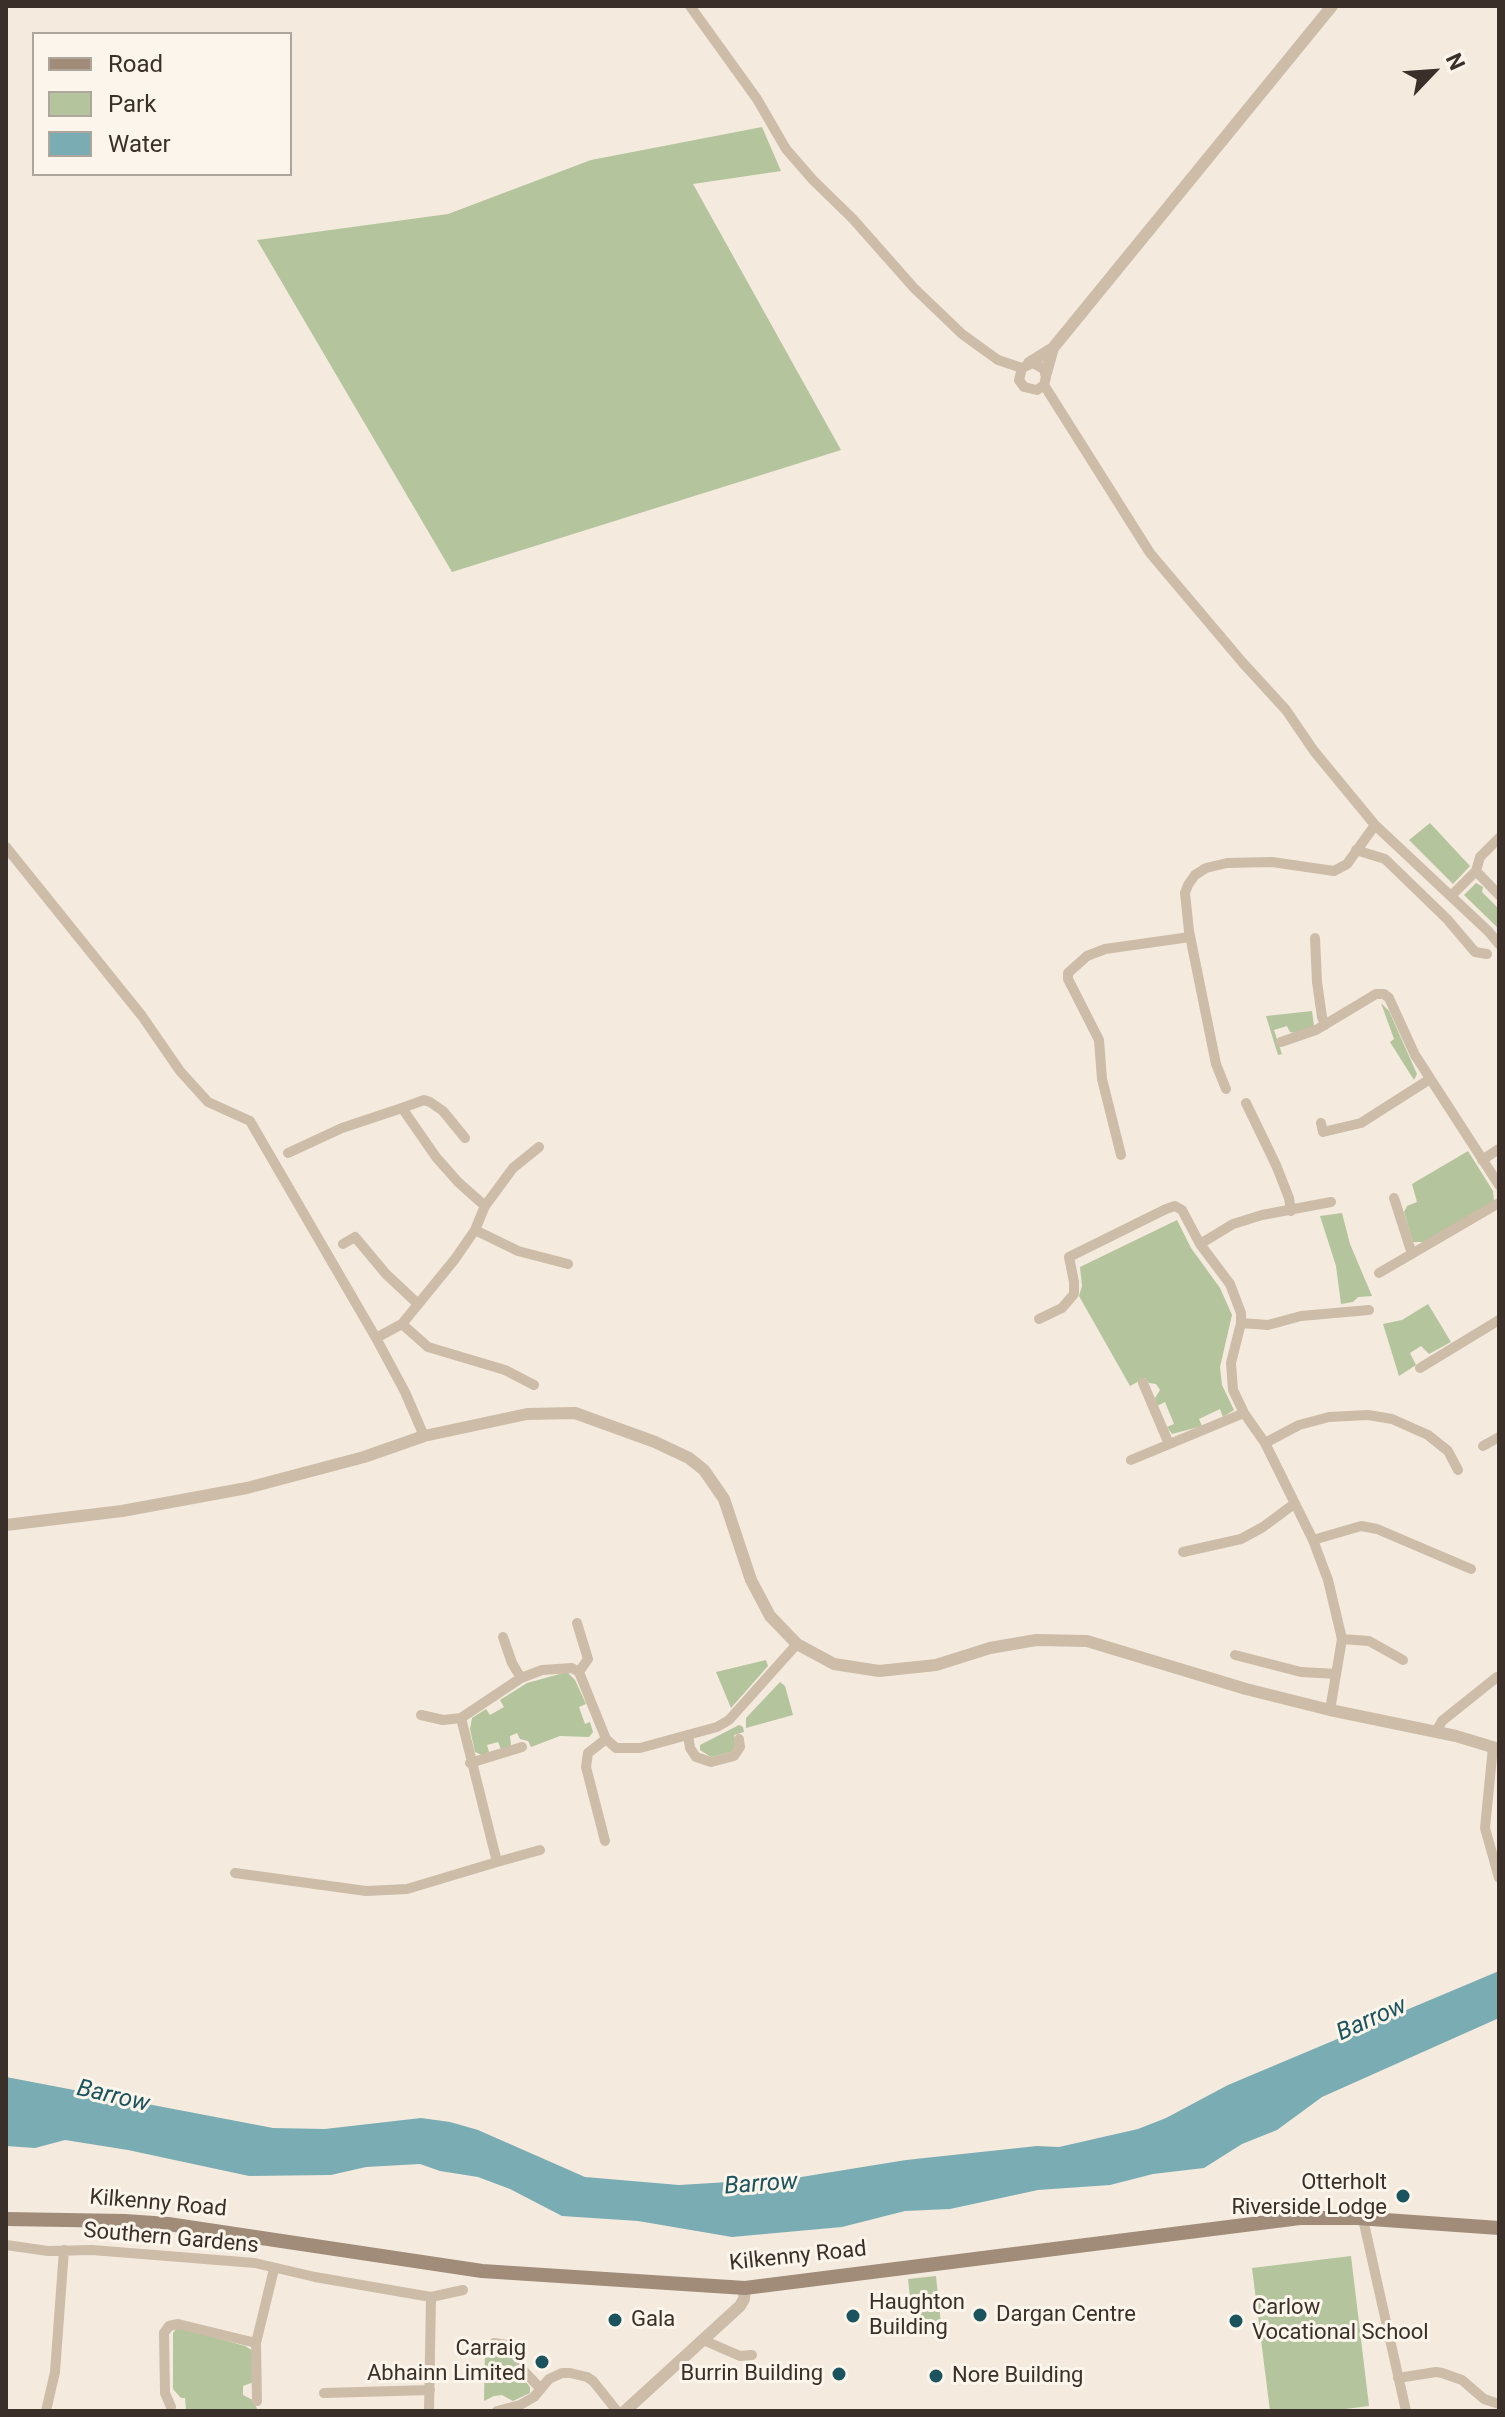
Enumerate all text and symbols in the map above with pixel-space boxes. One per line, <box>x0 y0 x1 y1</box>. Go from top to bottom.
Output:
legend <box>32 32 292 176</box>
north arrow <box>1393 32 1473 112</box>
text: N <box>1441 49 1470 74</box>
text: Road <box>108 50 163 78</box>
text: Park <box>108 90 156 118</box>
text: Water <box>108 130 171 158</box>
water label: Barrow <box>1333 1992 1411 2048</box>
water label: Barrow <box>74 2075 152 2119</box>
water label: Barrow <box>723 2168 799 2202</box>
place label: Otterholt Riverside Lodge <box>1231 2170 1387 2222</box>
street label: Kilkenny Road <box>88 2185 228 2223</box>
marker: Otterholt Riverside Lodge <box>1394 2187 1412 2205</box>
street label: Southern Gardens <box>82 2218 260 2260</box>
street label: Kilkenny Road <box>728 2237 868 2277</box>
place label: Haughton Building <box>869 2290 965 2342</box>
place label: Carlow Vocational School <box>1252 2295 1429 2346</box>
place label: Dargan Centre <box>996 2302 1136 2328</box>
marker: Dargan Centre <box>971 2306 989 2324</box>
place label: Gala <box>631 2307 675 2333</box>
marker: Haughton Building <box>844 2307 862 2325</box>
marker: Gala <box>606 2311 624 2329</box>
marker: Carlow Vocational School <box>1227 2312 1245 2330</box>
place label: Carraig Abhainn Limited <box>367 2336 526 2388</box>
marker: Carraig Abhainn Limited <box>533 2353 551 2371</box>
place label: Burrin Building <box>681 2361 823 2387</box>
place label: Nore Building <box>952 2363 1083 2389</box>
marker: Burrin Building <box>830 2365 848 2383</box>
marker: Nore Building <box>927 2367 945 2385</box>

